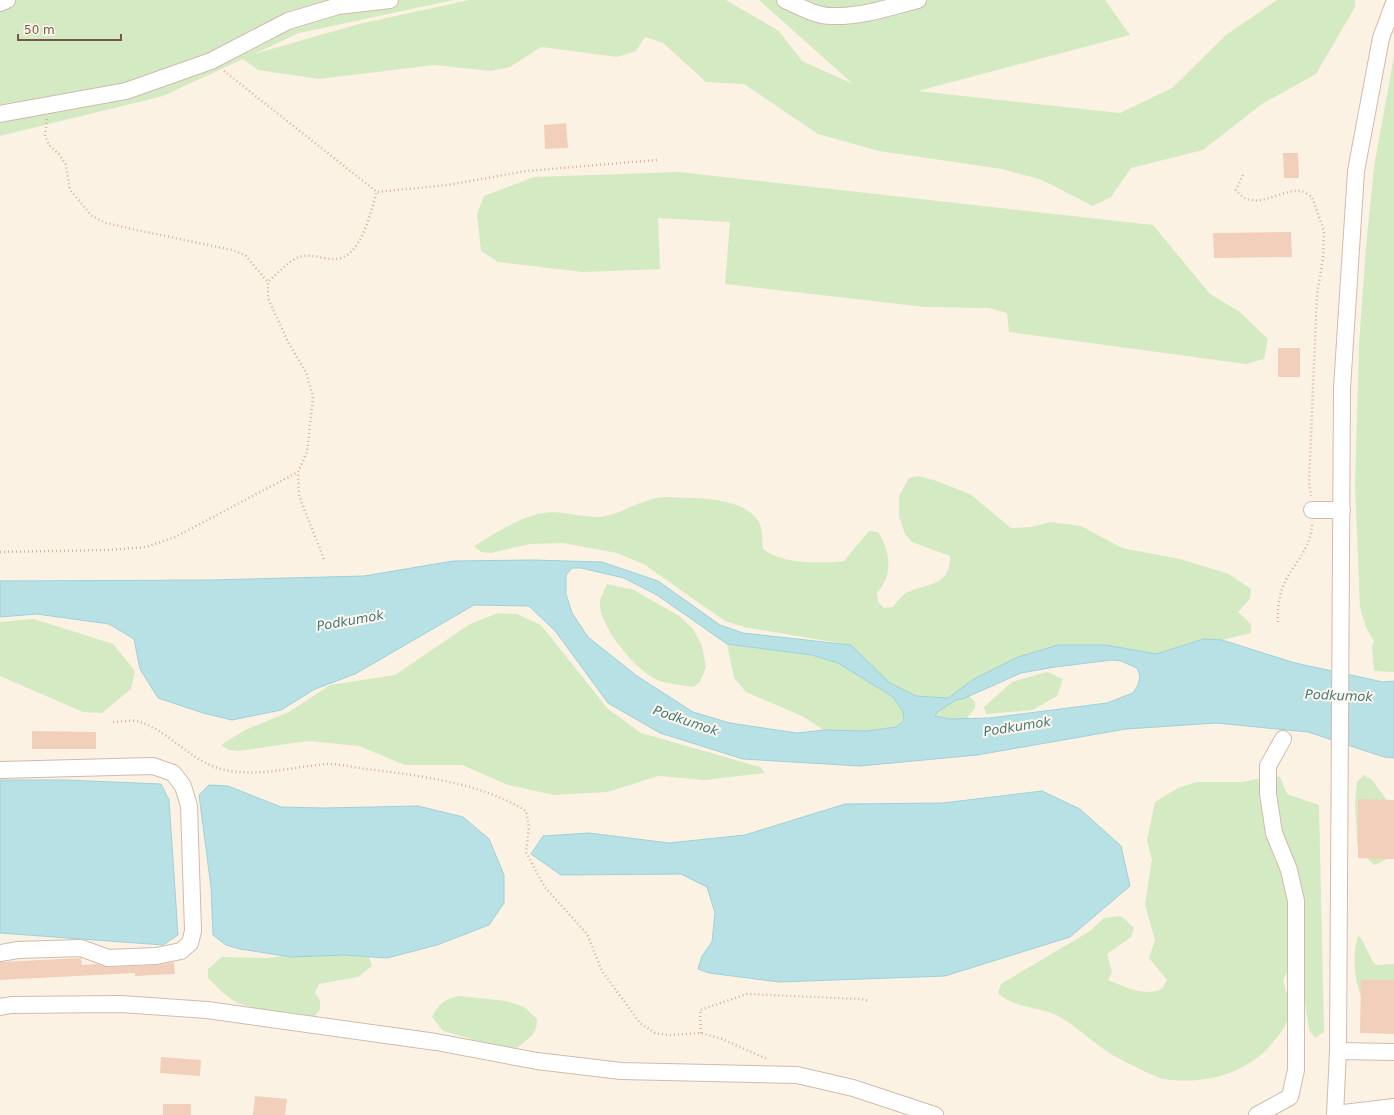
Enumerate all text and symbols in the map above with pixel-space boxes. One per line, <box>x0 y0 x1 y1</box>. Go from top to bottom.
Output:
scale bar <box>18 16 121 42</box>
text: 50 m <box>24 23 55 37</box>
water label: Podkumok <box>315 607 385 634</box>
water label: Podkumok <box>1305 687 1374 704</box>
water label: Podkumok <box>651 702 721 739</box>
water label: Podkumok <box>982 714 1052 739</box>

